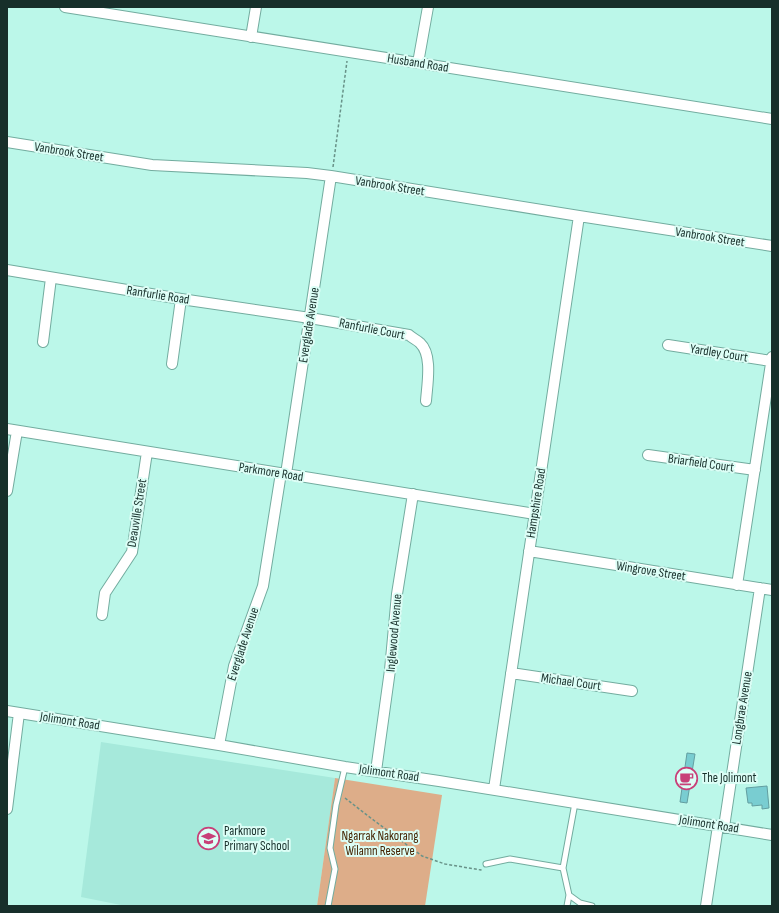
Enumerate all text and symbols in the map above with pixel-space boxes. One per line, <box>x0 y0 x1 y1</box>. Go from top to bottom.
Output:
street label: Husband Road <box>386 50 450 76</box>
street label: Vanbrook Street <box>33 139 105 165</box>
street label: Vanbrook Street <box>354 173 426 199</box>
street label: Vanbrook Street <box>674 224 746 250</box>
street label: Ranfurlie Road <box>125 282 191 308</box>
street label: Everglade Avenue <box>295 286 323 364</box>
street label: Ranfurlie Court <box>338 315 406 343</box>
street label: Yardley Court <box>689 341 749 365</box>
street label: Briarfield Court <box>667 450 735 476</box>
street label: Parkmore Road <box>238 459 304 485</box>
street label: Hampshire Road <box>523 467 549 539</box>
street label: Deauville Street <box>124 478 150 548</box>
street label: Wingrove Street <box>615 558 687 584</box>
street label: Inglewood Avenue <box>383 593 405 673</box>
street label: Everglade Avenue <box>224 605 262 683</box>
street label: Michael Court <box>540 670 602 694</box>
street label: Longbrae Avenue <box>728 670 756 746</box>
street label: Jolimont Road <box>38 708 101 734</box>
street label: Jolimont Road <box>357 761 420 785</box>
cafe icon: The Jolimont <box>674 765 700 791</box>
place label: The Jolimont <box>702 770 757 786</box>
street label: Jolimont Road <box>677 811 740 837</box>
place label: Parkmore Primary School <box>224 823 289 854</box>
school or university icon: Parkmore Primary School <box>195 825 221 851</box>
park label: Ngarrak Nakorang Wilamn Reserve <box>341 828 419 859</box>

